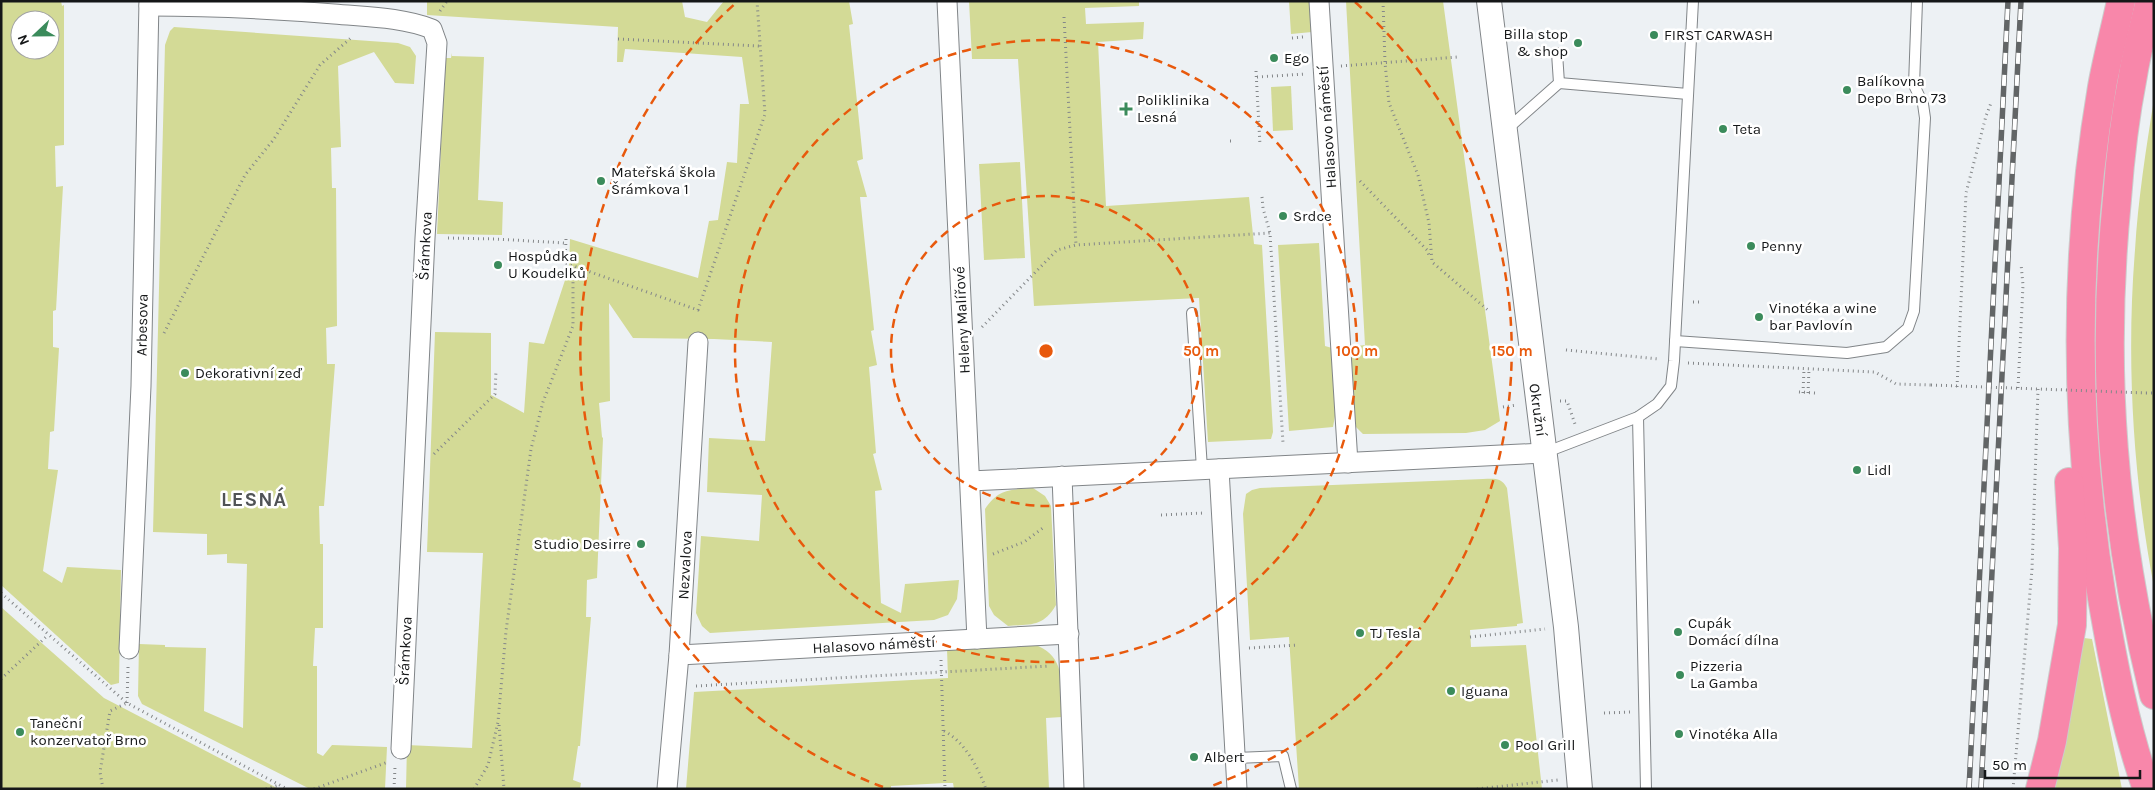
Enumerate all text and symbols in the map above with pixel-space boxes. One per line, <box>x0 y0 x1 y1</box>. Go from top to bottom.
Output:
north arrow <box>10 10 60 60</box>
place label: Billa stop & shop <box>1504 25 1568 60</box>
place label: FIRST CARWASH <box>1664 26 1773 44</box>
marker: FIRST CARWASH <box>1648 29 1660 41</box>
text: N <box>14 32 33 48</box>
marker: Billa stop & shop <box>1572 37 1584 49</box>
place label: Ego <box>1284 49 1309 67</box>
marker: Ego <box>1268 52 1280 64</box>
street label: Halasovo náměstí <box>1314 64 1340 189</box>
place label: Balíkovna Depo Brno 73 <box>1857 72 1947 107</box>
marker: Balíkovna Depo Brno 73 <box>1841 84 1853 96</box>
place label: Poliklinika Lesná <box>1137 91 1210 126</box>
marker: Poliklinika Lesná <box>1119 102 1133 116</box>
place label: Teta <box>1733 120 1761 138</box>
marker: Teta <box>1717 123 1729 135</box>
place label: Mateřská škola Šrámkova 1 <box>611 163 716 198</box>
marker: Mateřská škola Šrámkova 1 <box>595 175 607 187</box>
place label: Srdce <box>1293 207 1332 225</box>
marker: Srdce <box>1277 210 1289 222</box>
street label: Šrámkova <box>414 211 436 281</box>
place label: Penny <box>1761 237 1802 255</box>
marker: Penny <box>1745 240 1757 252</box>
place label: Hospůdka U Koudelků <box>508 247 586 282</box>
marker: Hospůdka U Koudelků <box>492 259 504 271</box>
street label: Heleny Malířové <box>950 266 974 374</box>
street label: Arbesova <box>132 294 152 356</box>
place label: Vinotéka a wine bar Pavlovín <box>1769 299 1877 334</box>
marker: Vinotéka a wine bar Pavlovín <box>1753 311 1765 323</box>
centre of rings <box>1037 342 1055 360</box>
text: 50 m <box>1183 342 1219 360</box>
text: 100 m <box>1336 342 1378 360</box>
text: 150 m <box>1491 342 1533 360</box>
place label: Dekorativní zeď <box>195 364 302 382</box>
marker: Dekorativní zeď <box>179 367 191 379</box>
street label: Okružní <box>1525 382 1551 438</box>
place label: Lidl <box>1867 461 1892 479</box>
marker: Lidl <box>1851 464 1863 476</box>
district label: LESNÁ <box>221 486 287 511</box>
street label: Nezvalova <box>674 530 696 600</box>
place label: Studio Desirre <box>534 535 631 553</box>
marker: Studio Desirre <box>635 538 647 550</box>
place label: Cupák Domácí dílna <box>1688 614 1779 649</box>
street label: Šrámkova <box>394 616 416 686</box>
place label: TJ Tesla <box>1370 624 1421 642</box>
marker: Cupák Domácí dílna <box>1672 626 1684 638</box>
marker: TJ Tesla <box>1354 627 1366 639</box>
street label: Halasovo náměstí <box>812 633 936 657</box>
place label: Pizzeria La Gamba <box>1690 657 1758 692</box>
marker: Pizzeria La Gamba <box>1674 669 1686 681</box>
place label: Iguana <box>1461 682 1508 700</box>
marker: Iguana <box>1445 685 1457 697</box>
place label: Taneční konzervatoř Brno <box>30 714 147 749</box>
place label: Vinotéka Alla <box>1689 725 1778 743</box>
marker: Taneční konzervatoř Brno <box>14 726 26 738</box>
marker: Vinotéka Alla <box>1673 728 1685 740</box>
place label: Pool Grill <box>1515 736 1575 754</box>
marker: Pool Grill <box>1499 739 1511 751</box>
place label: Albert <box>1204 748 1245 766</box>
scale bar <box>1985 748 2140 780</box>
marker: Albert <box>1188 751 1200 763</box>
text: 50 m <box>1992 756 2027 774</box>

